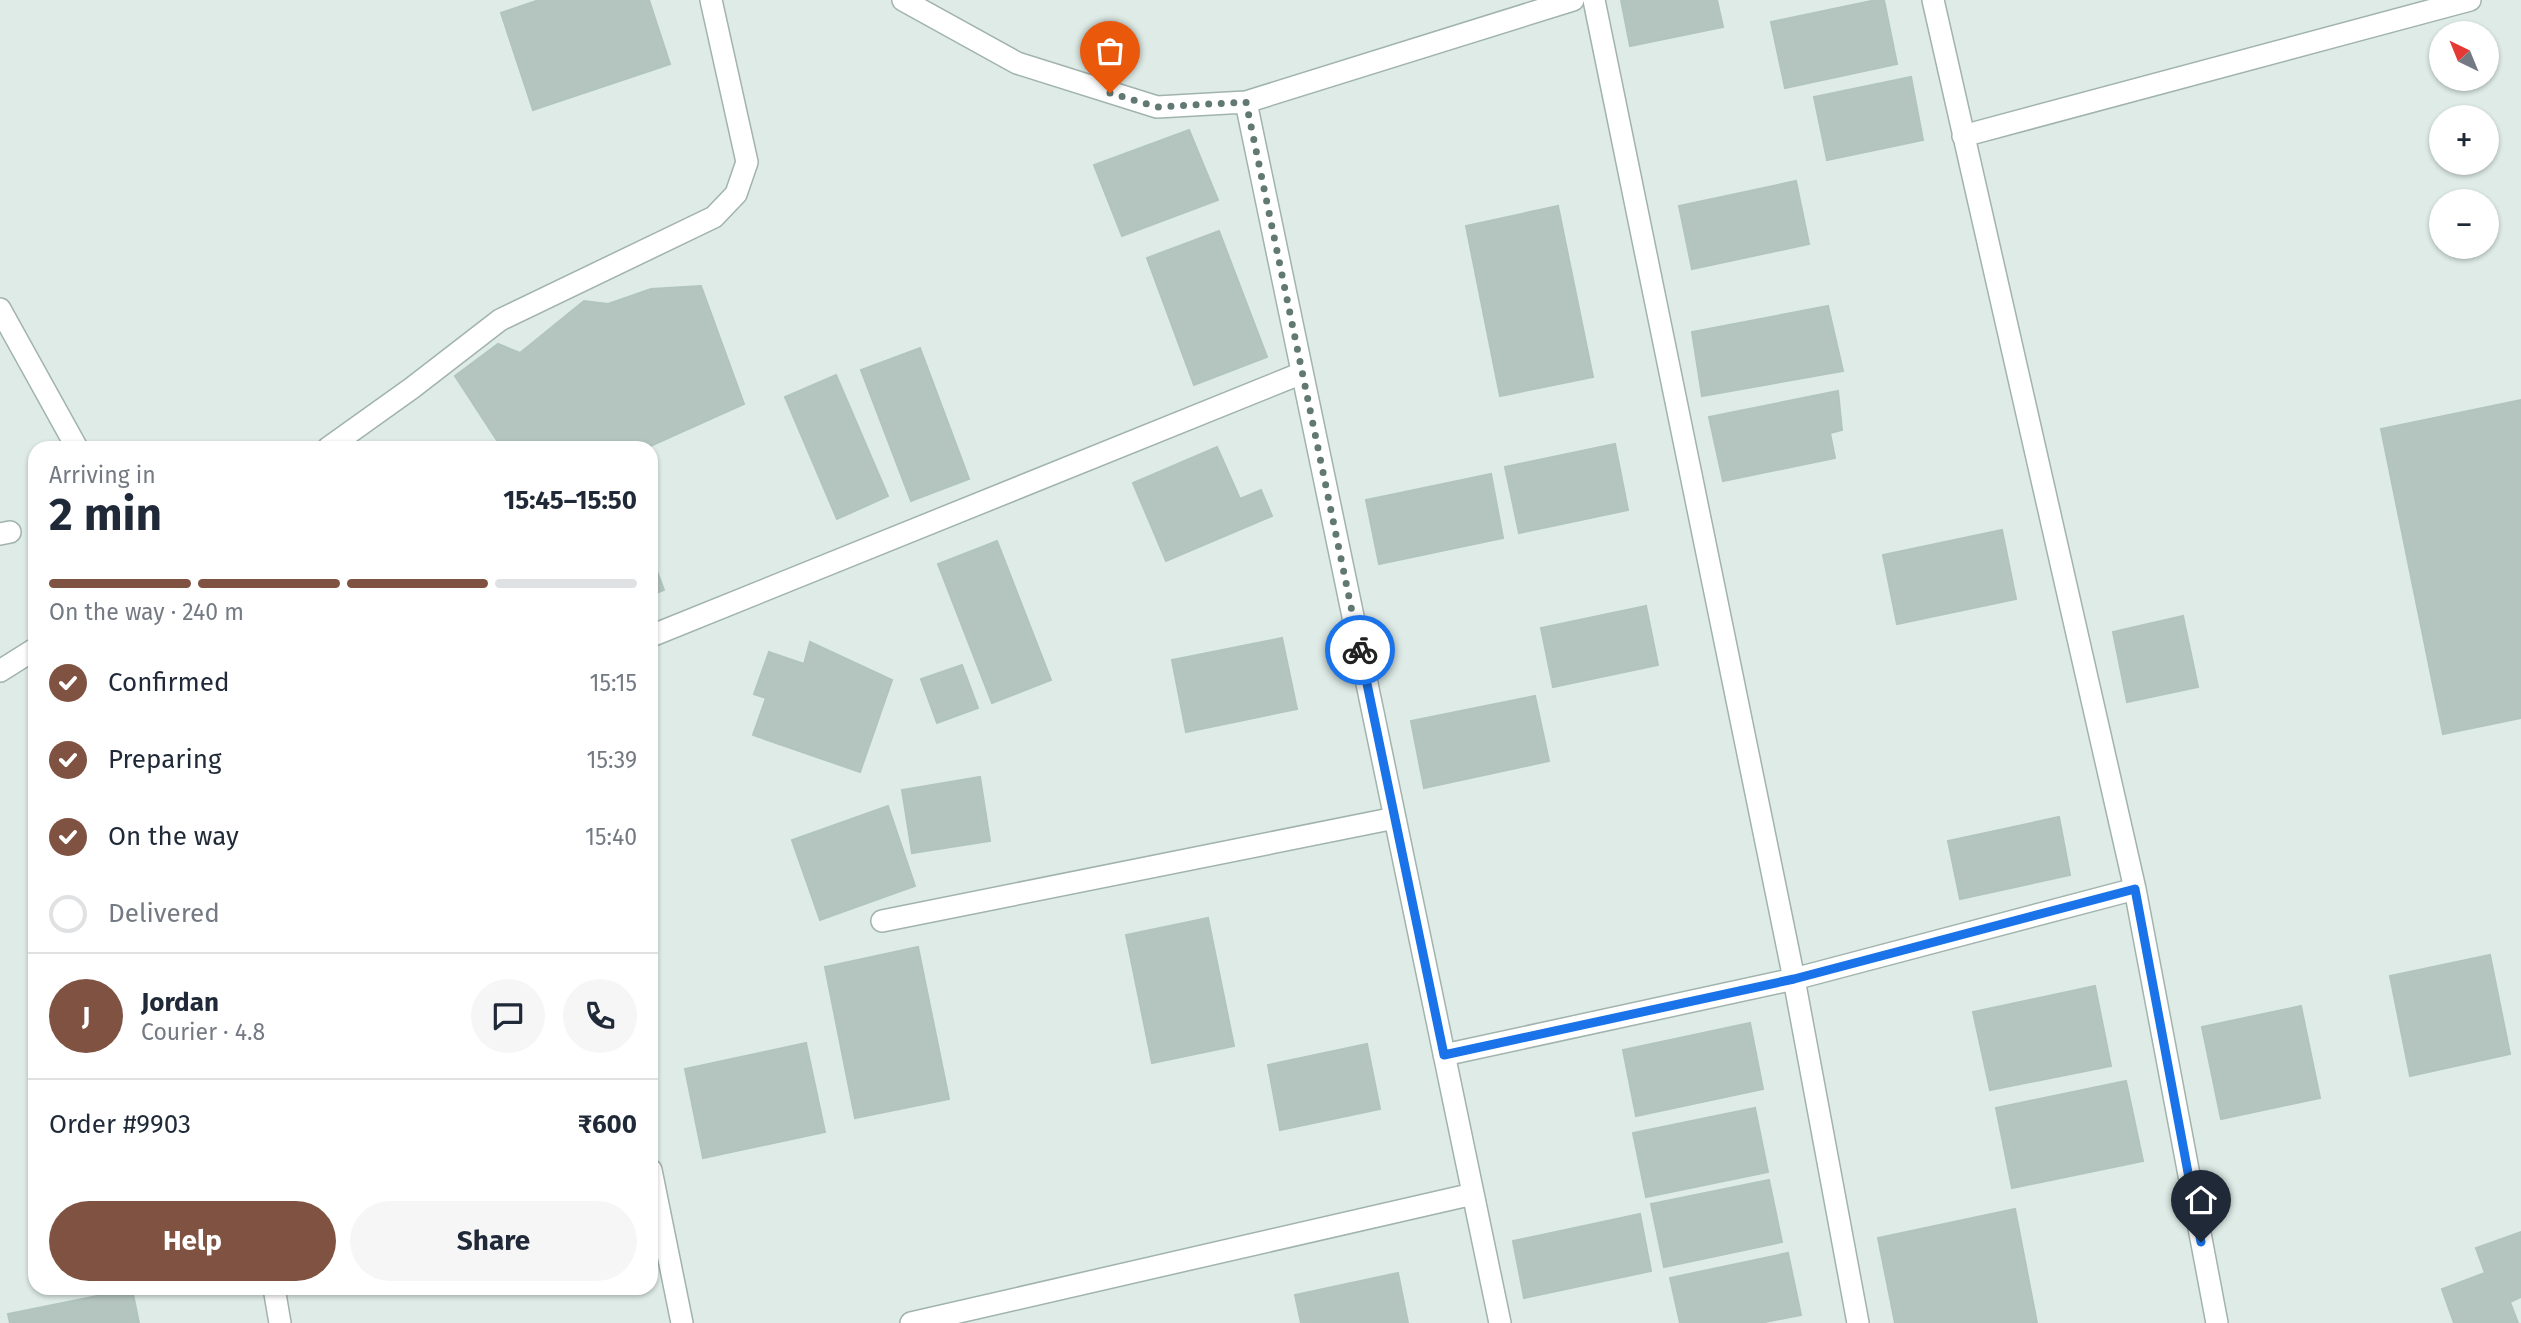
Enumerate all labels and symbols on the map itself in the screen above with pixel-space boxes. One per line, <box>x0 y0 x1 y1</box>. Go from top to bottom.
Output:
pin <box>1080 21 1140 93</box>
north arrow <box>2429 21 2499 91</box>
courier <box>1325 615 1395 685</box>
pin <box>2171 1170 2231 1242</box>

